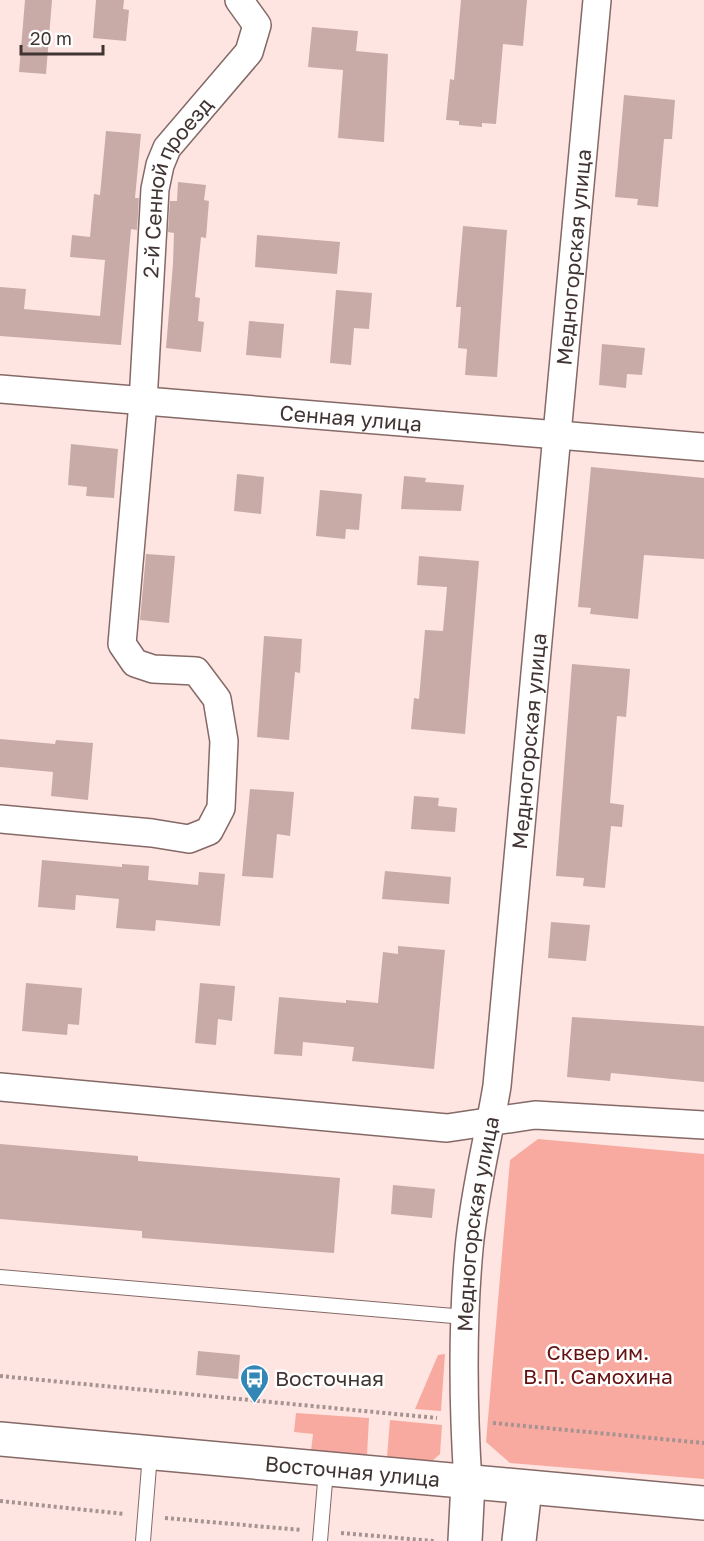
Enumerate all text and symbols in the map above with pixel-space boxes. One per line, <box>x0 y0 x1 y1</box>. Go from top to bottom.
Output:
scale bar <box>21 18 104 56</box>
text: 20 m <box>30 27 72 49</box>
street label: 2-й Сенной проезд <box>137 91 218 279</box>
street label: Медногорская улица <box>550 148 596 366</box>
street label: Сенная улица <box>279 399 423 437</box>
street label: Медногорская улица <box>506 632 552 850</box>
street label: Медногорская улица <box>451 1114 504 1332</box>
park label: Сквер им. В.П. Самохина <box>523 1339 673 1389</box>
bus stop icon: Восточная <box>238 1362 270 1404</box>
place label: Восточная <box>275 1365 384 1391</box>
street label: Восточная улица <box>264 1450 441 1492</box>

